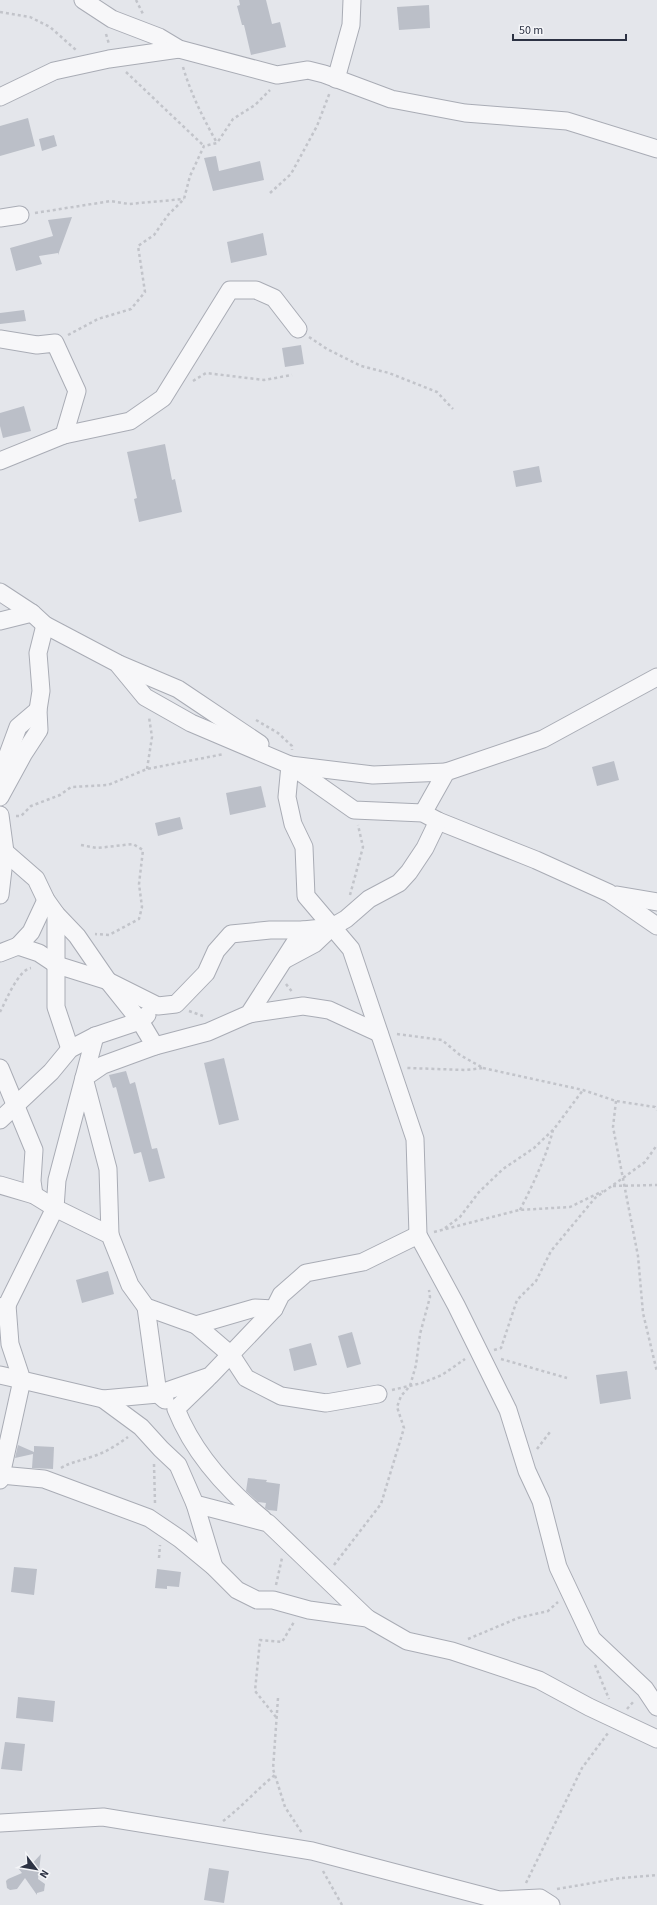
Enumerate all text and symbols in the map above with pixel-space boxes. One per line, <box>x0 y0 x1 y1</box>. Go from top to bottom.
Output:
scale bar <box>513 16 626 42</box>
text: 50 m <box>519 22 543 39</box>
north arrow <box>16 1849 56 1889</box>
text: N <box>36 1867 52 1881</box>

